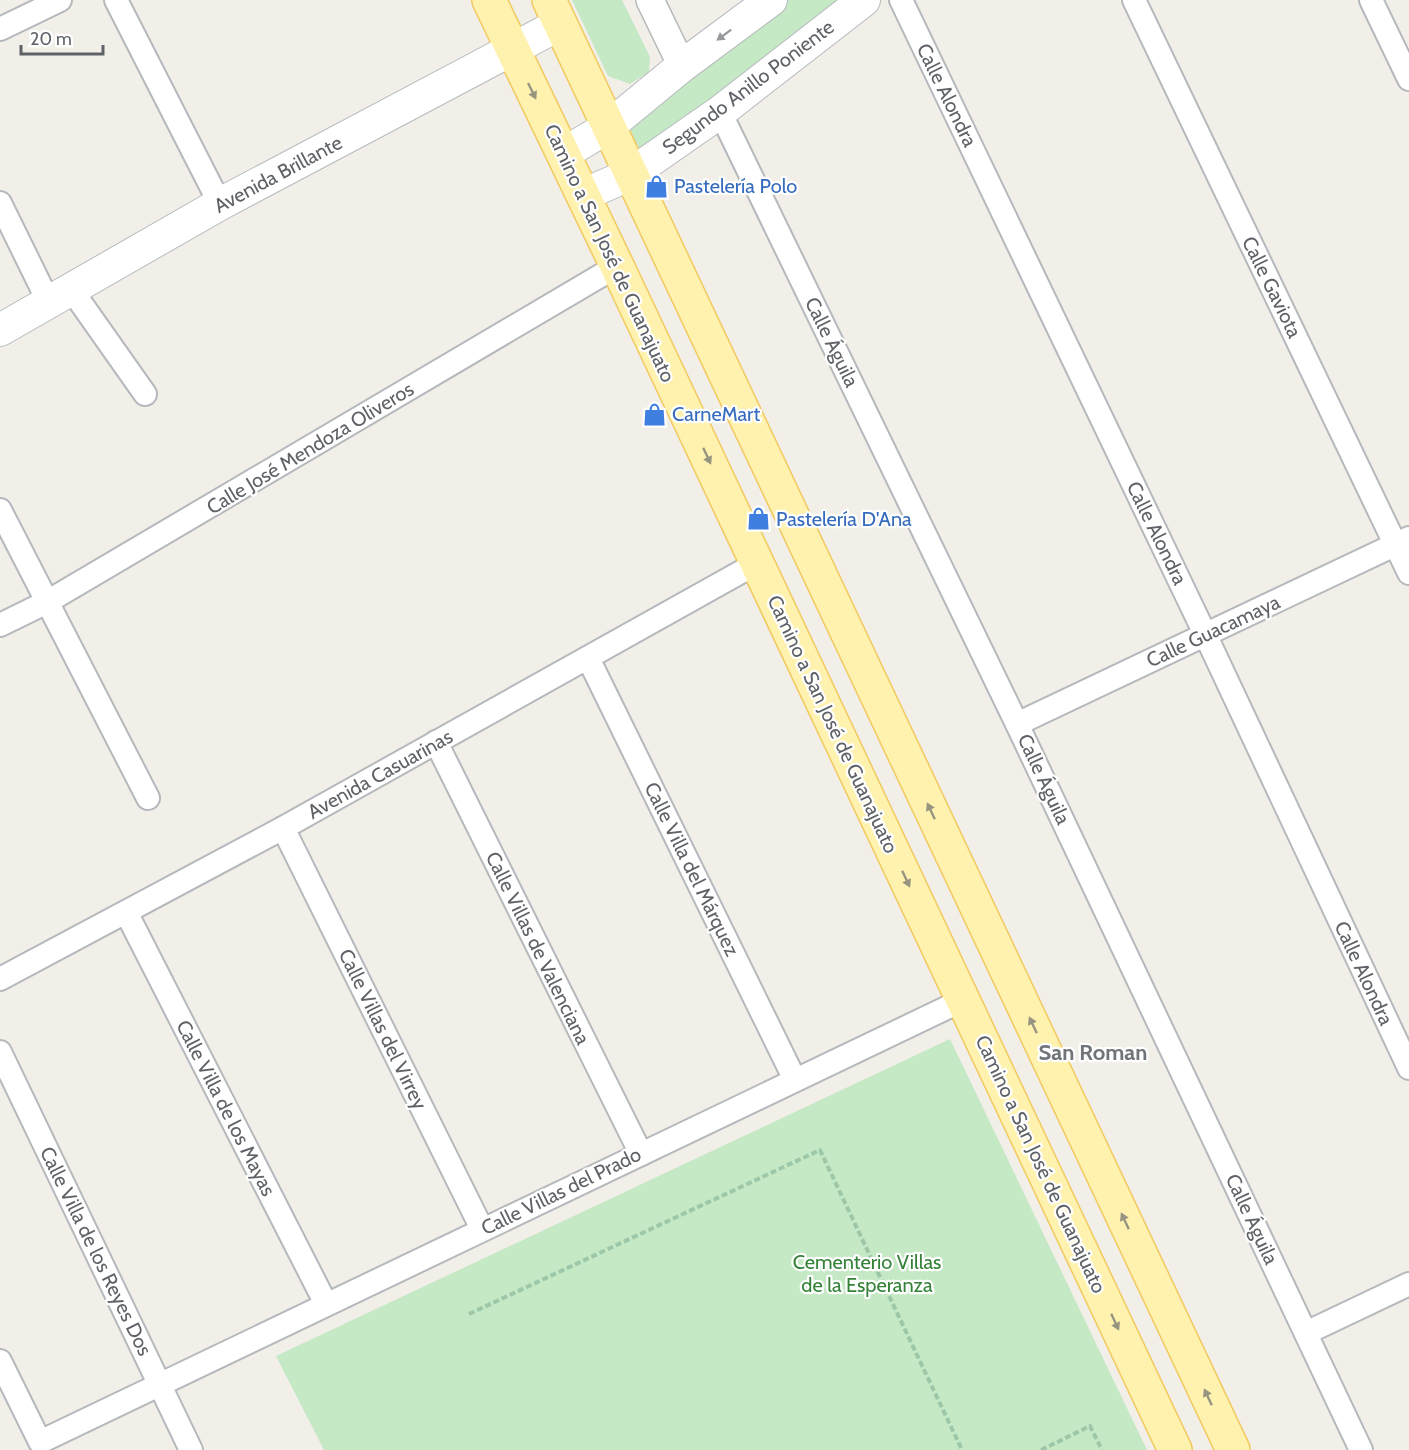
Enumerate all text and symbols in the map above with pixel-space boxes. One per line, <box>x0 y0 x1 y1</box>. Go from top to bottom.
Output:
street label: Segundo Anillo Poniente <box>658 15 838 159</box>
scale bar <box>21 18 104 56</box>
text: 20 m <box>30 28 72 50</box>
one-way arrow <box>716 29 732 41</box>
street label: Calle Alondra <box>912 39 982 151</box>
one-way arrow <box>528 82 537 99</box>
street label: Camino a San José de Guanajuato <box>540 120 680 386</box>
street label: Avenida Brillante <box>210 130 346 218</box>
shop icon: Pastelería Polo <box>643 173 669 199</box>
place label: Pastelería Polo <box>674 174 797 198</box>
street label: Calle Gaviota <box>1237 232 1307 342</box>
street label: Calle Águila <box>800 293 864 391</box>
street label: Calle José Mendoza Oliveros <box>202 377 418 519</box>
shop icon: CarneMart <box>641 401 667 427</box>
place label: CarneMart <box>672 402 760 426</box>
one-way arrow <box>702 448 711 465</box>
street label: Calle Alondra <box>1122 477 1192 589</box>
shop icon: Pastelería D'Ana <box>745 506 771 532</box>
place label: Pastelería D'Ana <box>776 507 912 531</box>
street label: Calle Guacamaya <box>1142 589 1284 672</box>
street label: Camino a San José de Guanajuato <box>763 591 903 857</box>
street label: Avenida Casuarinas <box>303 724 457 824</box>
street label: Calle Águila <box>1013 730 1076 828</box>
street label: Calle Villa del Márquez <box>639 778 745 960</box>
one-way arrow <box>927 803 936 820</box>
street label: Calle Villas de Valenciana <box>481 848 595 1049</box>
one-way arrow <box>902 871 911 888</box>
street label: Calle Alondra <box>1329 917 1399 1029</box>
street label: Calle Villas del Virrey <box>334 945 432 1113</box>
street label: Calle Villa de los Mayas <box>171 1016 281 1200</box>
one-way arrow <box>1028 1017 1037 1034</box>
street label: Camino a San José de Guanajuato <box>971 1031 1111 1297</box>
district label: San Roman <box>1039 1039 1147 1066</box>
street label: Calle Villas del Prado <box>477 1142 645 1240</box>
street label: Calle Villa de los Reyes Dos <box>35 1143 157 1359</box>
street label: Calle Águila <box>1221 1170 1284 1268</box>
one-way arrow <box>1120 1212 1129 1229</box>
park label: Cementerio Villas de la Esperanza <box>793 1250 941 1297</box>
one-way arrow <box>1110 1313 1120 1331</box>
one-way arrow <box>1204 1389 1213 1406</box>

